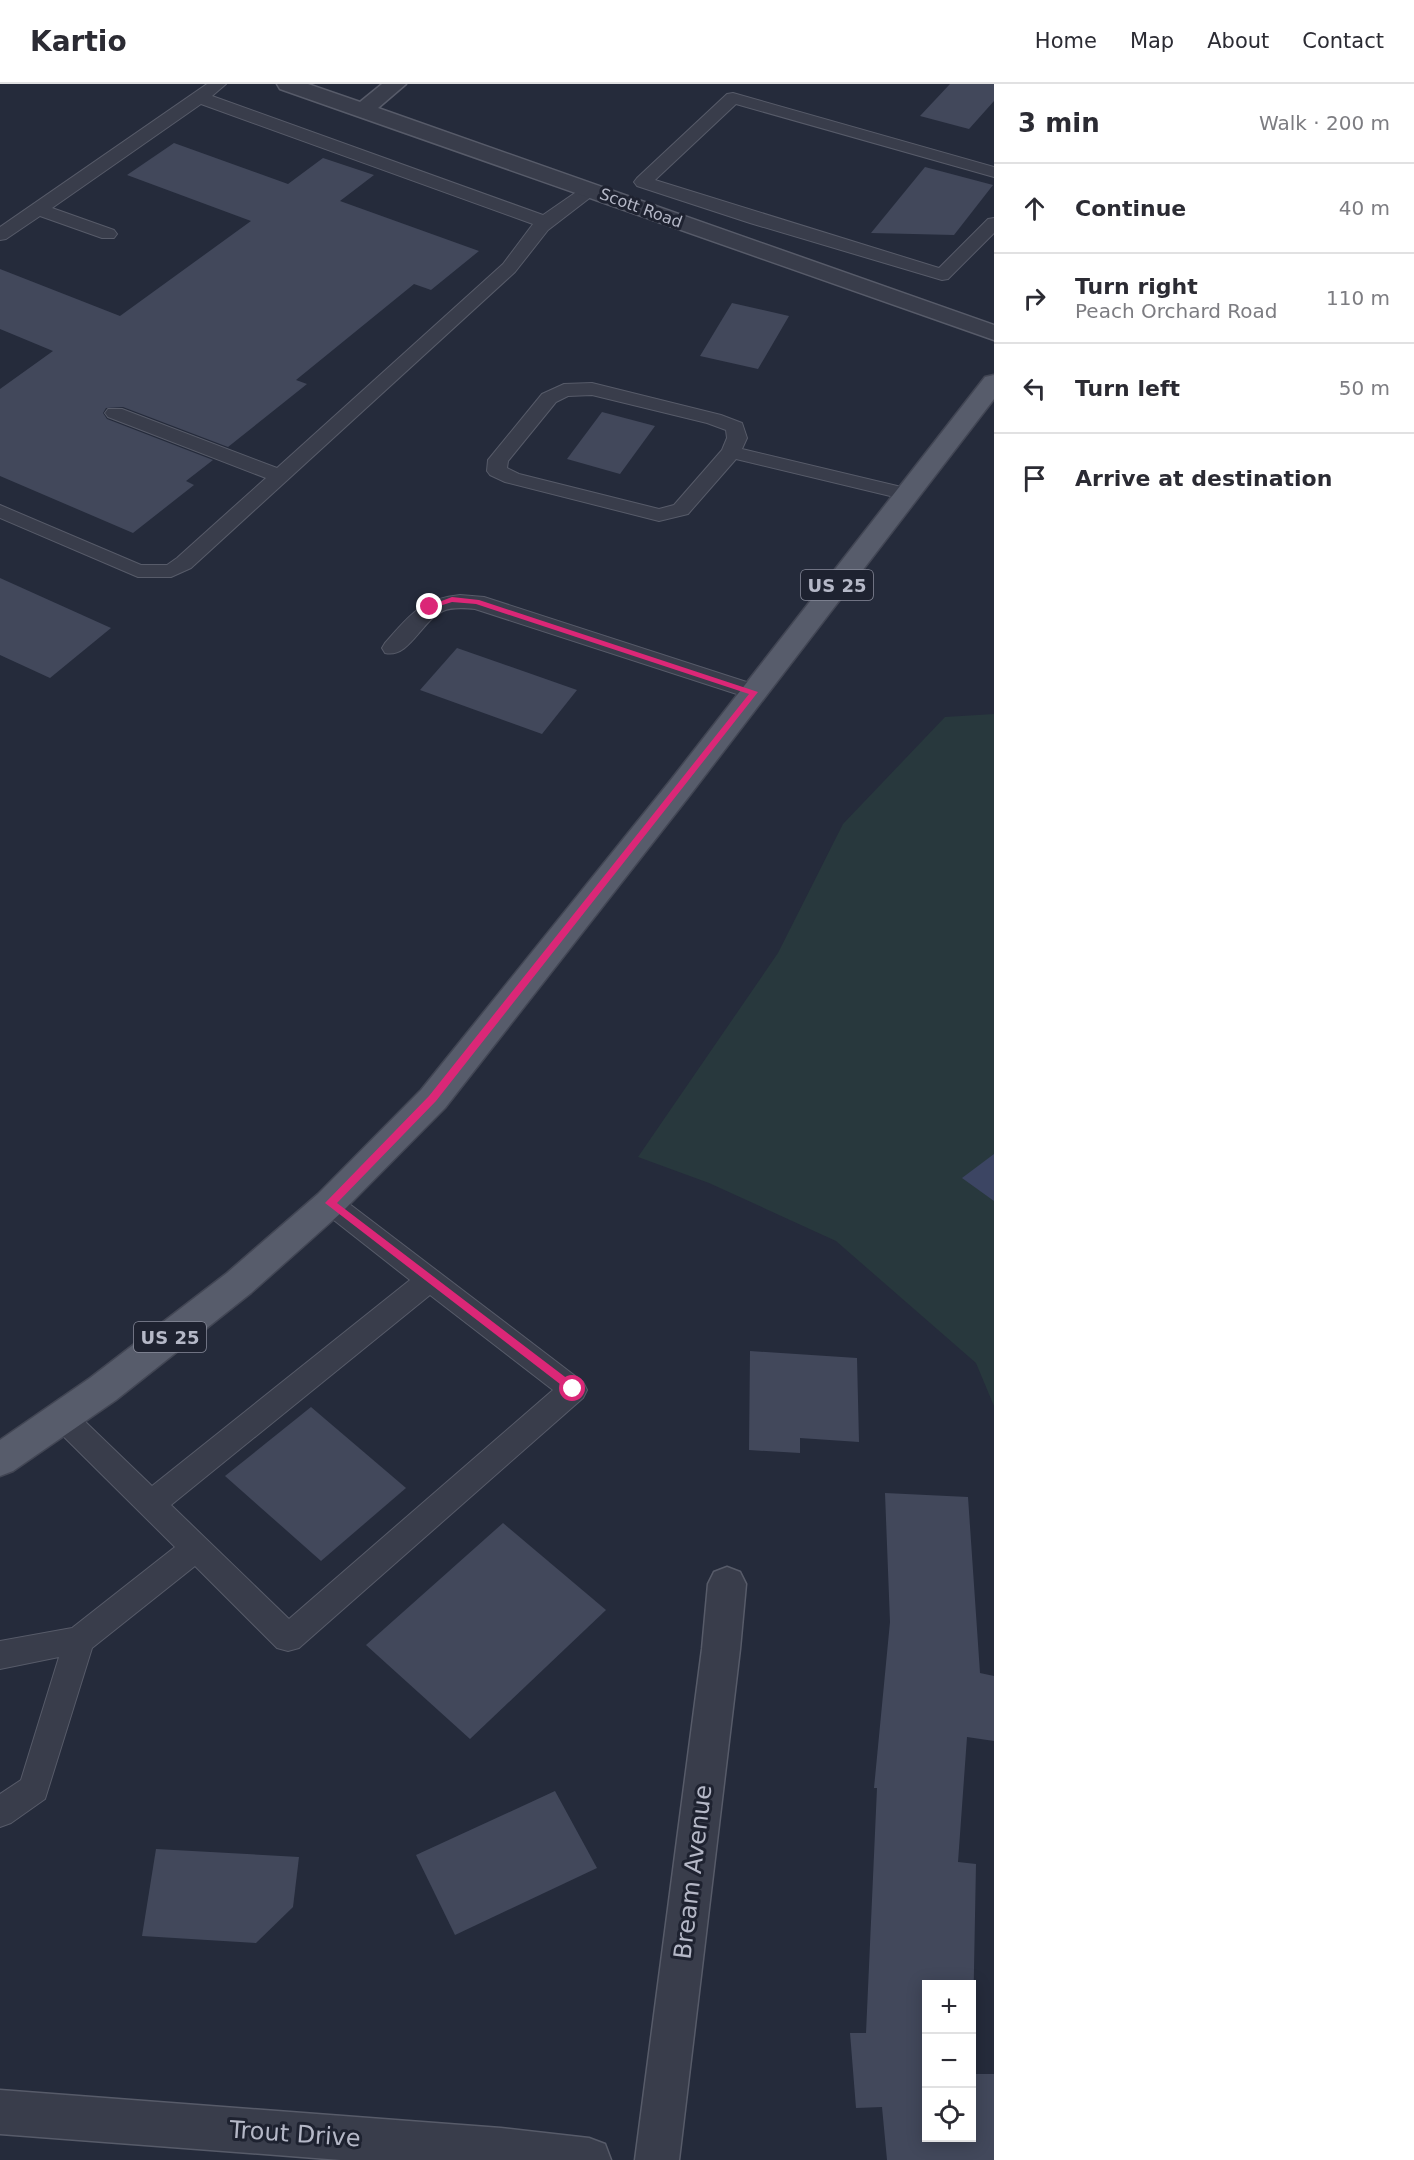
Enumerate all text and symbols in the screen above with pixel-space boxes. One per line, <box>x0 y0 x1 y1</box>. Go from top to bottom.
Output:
text: Kartio <box>30 25 127 58</box>
text: Home <box>1035 29 1097 53</box>
text: Map <box>1130 29 1174 53</box>
text: About <box>1207 29 1269 53</box>
text: Contact <box>1302 29 1384 53</box>
text: 3 min <box>1018 108 1100 138</box>
text: Walk · 200 m <box>1259 111 1390 135</box>
street label: Scott Road <box>597 184 685 232</box>
icon: ahead <box>1018 192 1051 225</box>
text: Continue <box>1075 196 1186 221</box>
text: 40 m <box>1339 196 1390 220</box>
text: Turn right <box>1075 274 1198 299</box>
icon: right <box>1018 282 1051 315</box>
text: 110 m <box>1326 286 1390 310</box>
text: Peach Orchard Road <box>1075 299 1278 323</box>
icon: left <box>1018 372 1051 405</box>
text: Turn left <box>1075 376 1180 401</box>
text: 50 m <box>1339 376 1390 400</box>
icon: arrive <box>1018 462 1051 495</box>
text: Arrive at destination <box>1075 466 1332 491</box>
road number: US 25 <box>801 570 873 600</box>
route end <box>416 593 442 619</box>
road number: US 25 <box>134 1322 206 1352</box>
route start <box>559 1375 585 1401</box>
street label: Bream Avenue <box>668 1783 718 1961</box>
map controls <box>922 1980 976 2142</box>
button: + <box>922 1980 976 2034</box>
button: − <box>922 2034 976 2088</box>
button: locate <box>922 2088 976 2142</box>
street label: Trout Drive <box>227 2115 362 2153</box>

